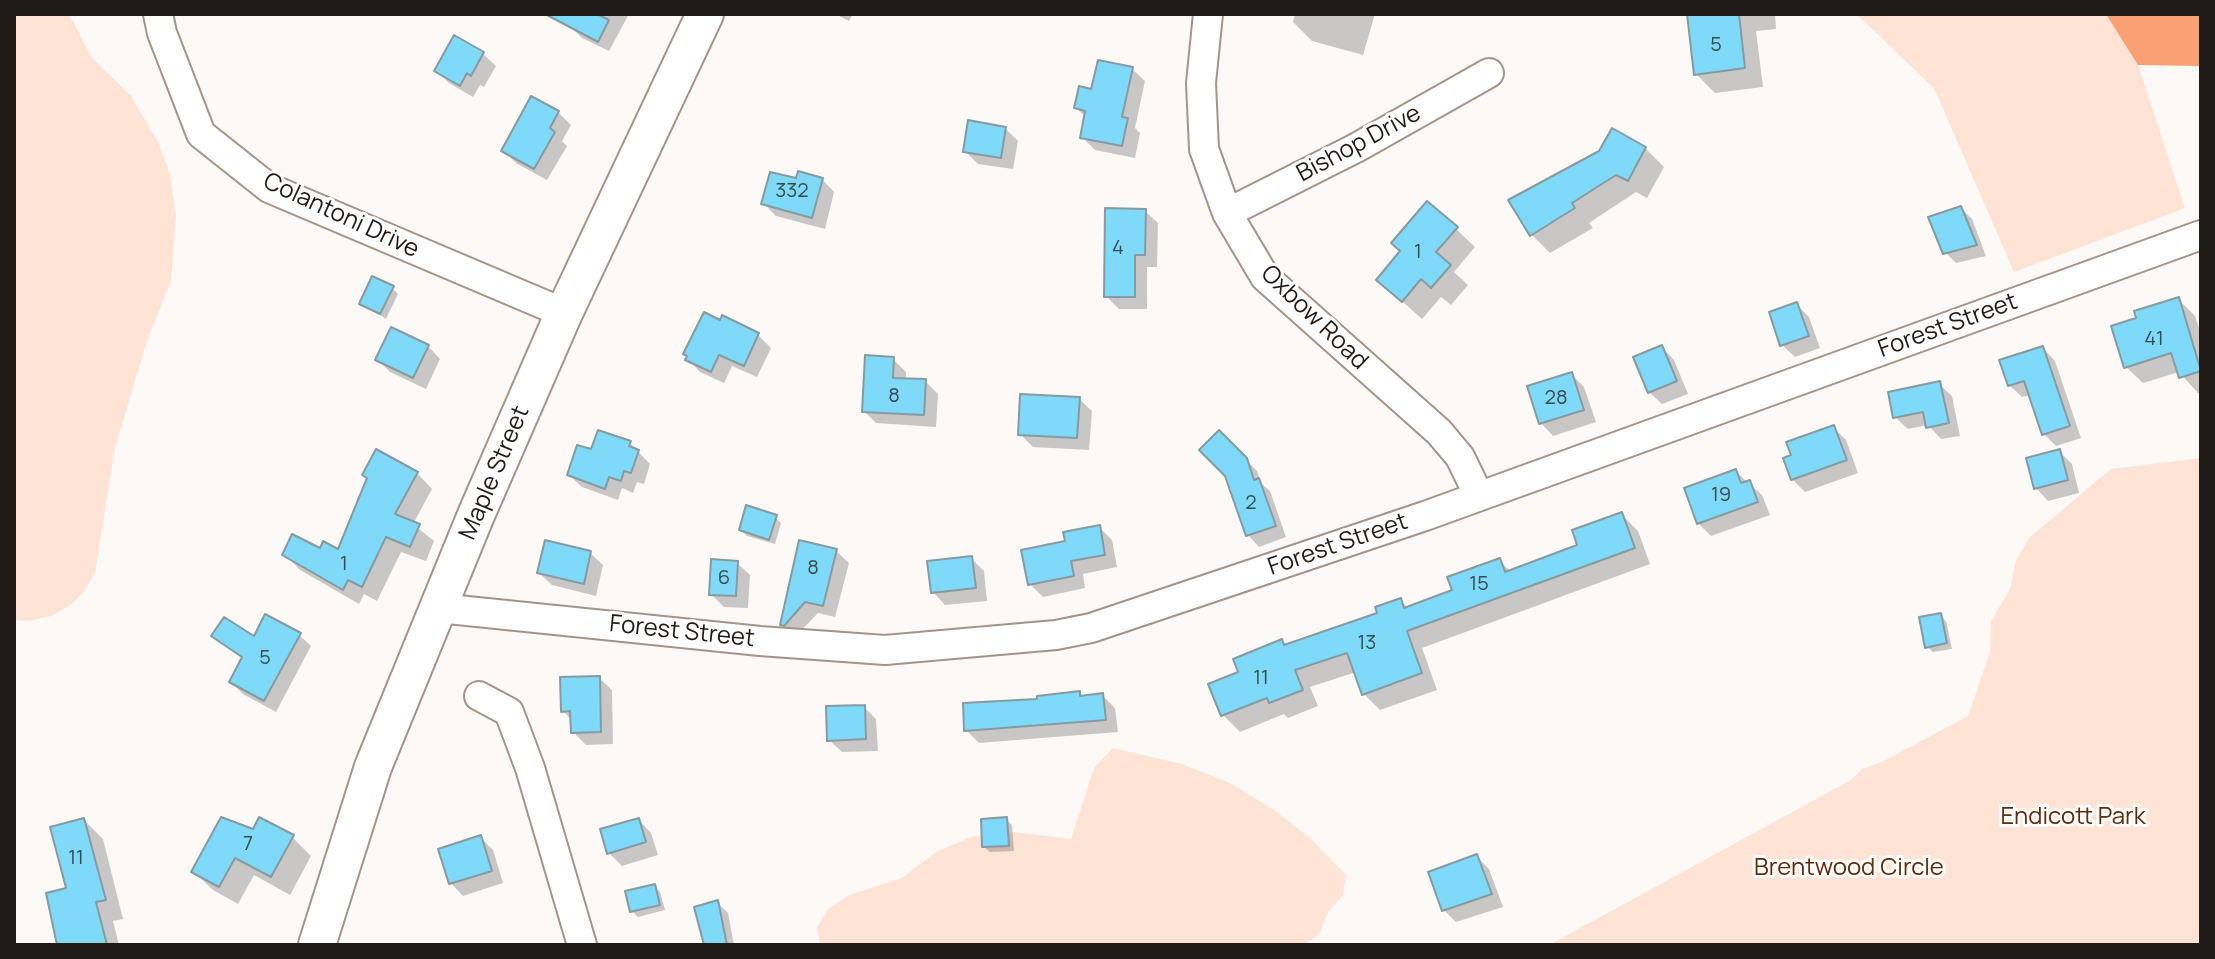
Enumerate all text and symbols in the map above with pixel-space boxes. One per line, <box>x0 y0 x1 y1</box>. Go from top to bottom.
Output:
house number: 5 <box>1710 33 1722 57</box>
street label: Bishop Drive <box>1292 99 1426 189</box>
street label: Colantoni Drive <box>258 167 424 265</box>
house number: 332 <box>775 179 809 203</box>
house number: 4 <box>1112 236 1124 260</box>
house number: 1 <box>1414 240 1422 264</box>
street label: Oxbow Road <box>1255 260 1373 376</box>
street label: Forest Street <box>1875 288 2021 364</box>
house number: 41 <box>2144 327 2164 351</box>
house number: 8 <box>888 384 900 408</box>
house number: 28 <box>1544 386 1568 410</box>
street label: Maple Street <box>454 402 536 544</box>
house number: 19 <box>1711 483 1731 507</box>
house number: 2 <box>1245 491 1257 515</box>
street label: Forest Street <box>1264 508 1412 582</box>
house number: 1 <box>340 552 348 576</box>
house number: 8 <box>807 556 819 580</box>
house number: 6 <box>718 566 730 590</box>
house number: 15 <box>1469 572 1489 596</box>
street label: Forest Street <box>608 610 756 654</box>
house number: 13 <box>1358 631 1376 655</box>
house number: 5 <box>259 646 271 670</box>
house number: 11 <box>1253 666 1269 690</box>
park label: Endicott Park <box>2000 803 2146 831</box>
house number: 7 <box>243 832 253 856</box>
house number: 11 <box>68 846 84 870</box>
park label: Brentwood Circle <box>1754 854 1944 882</box>

